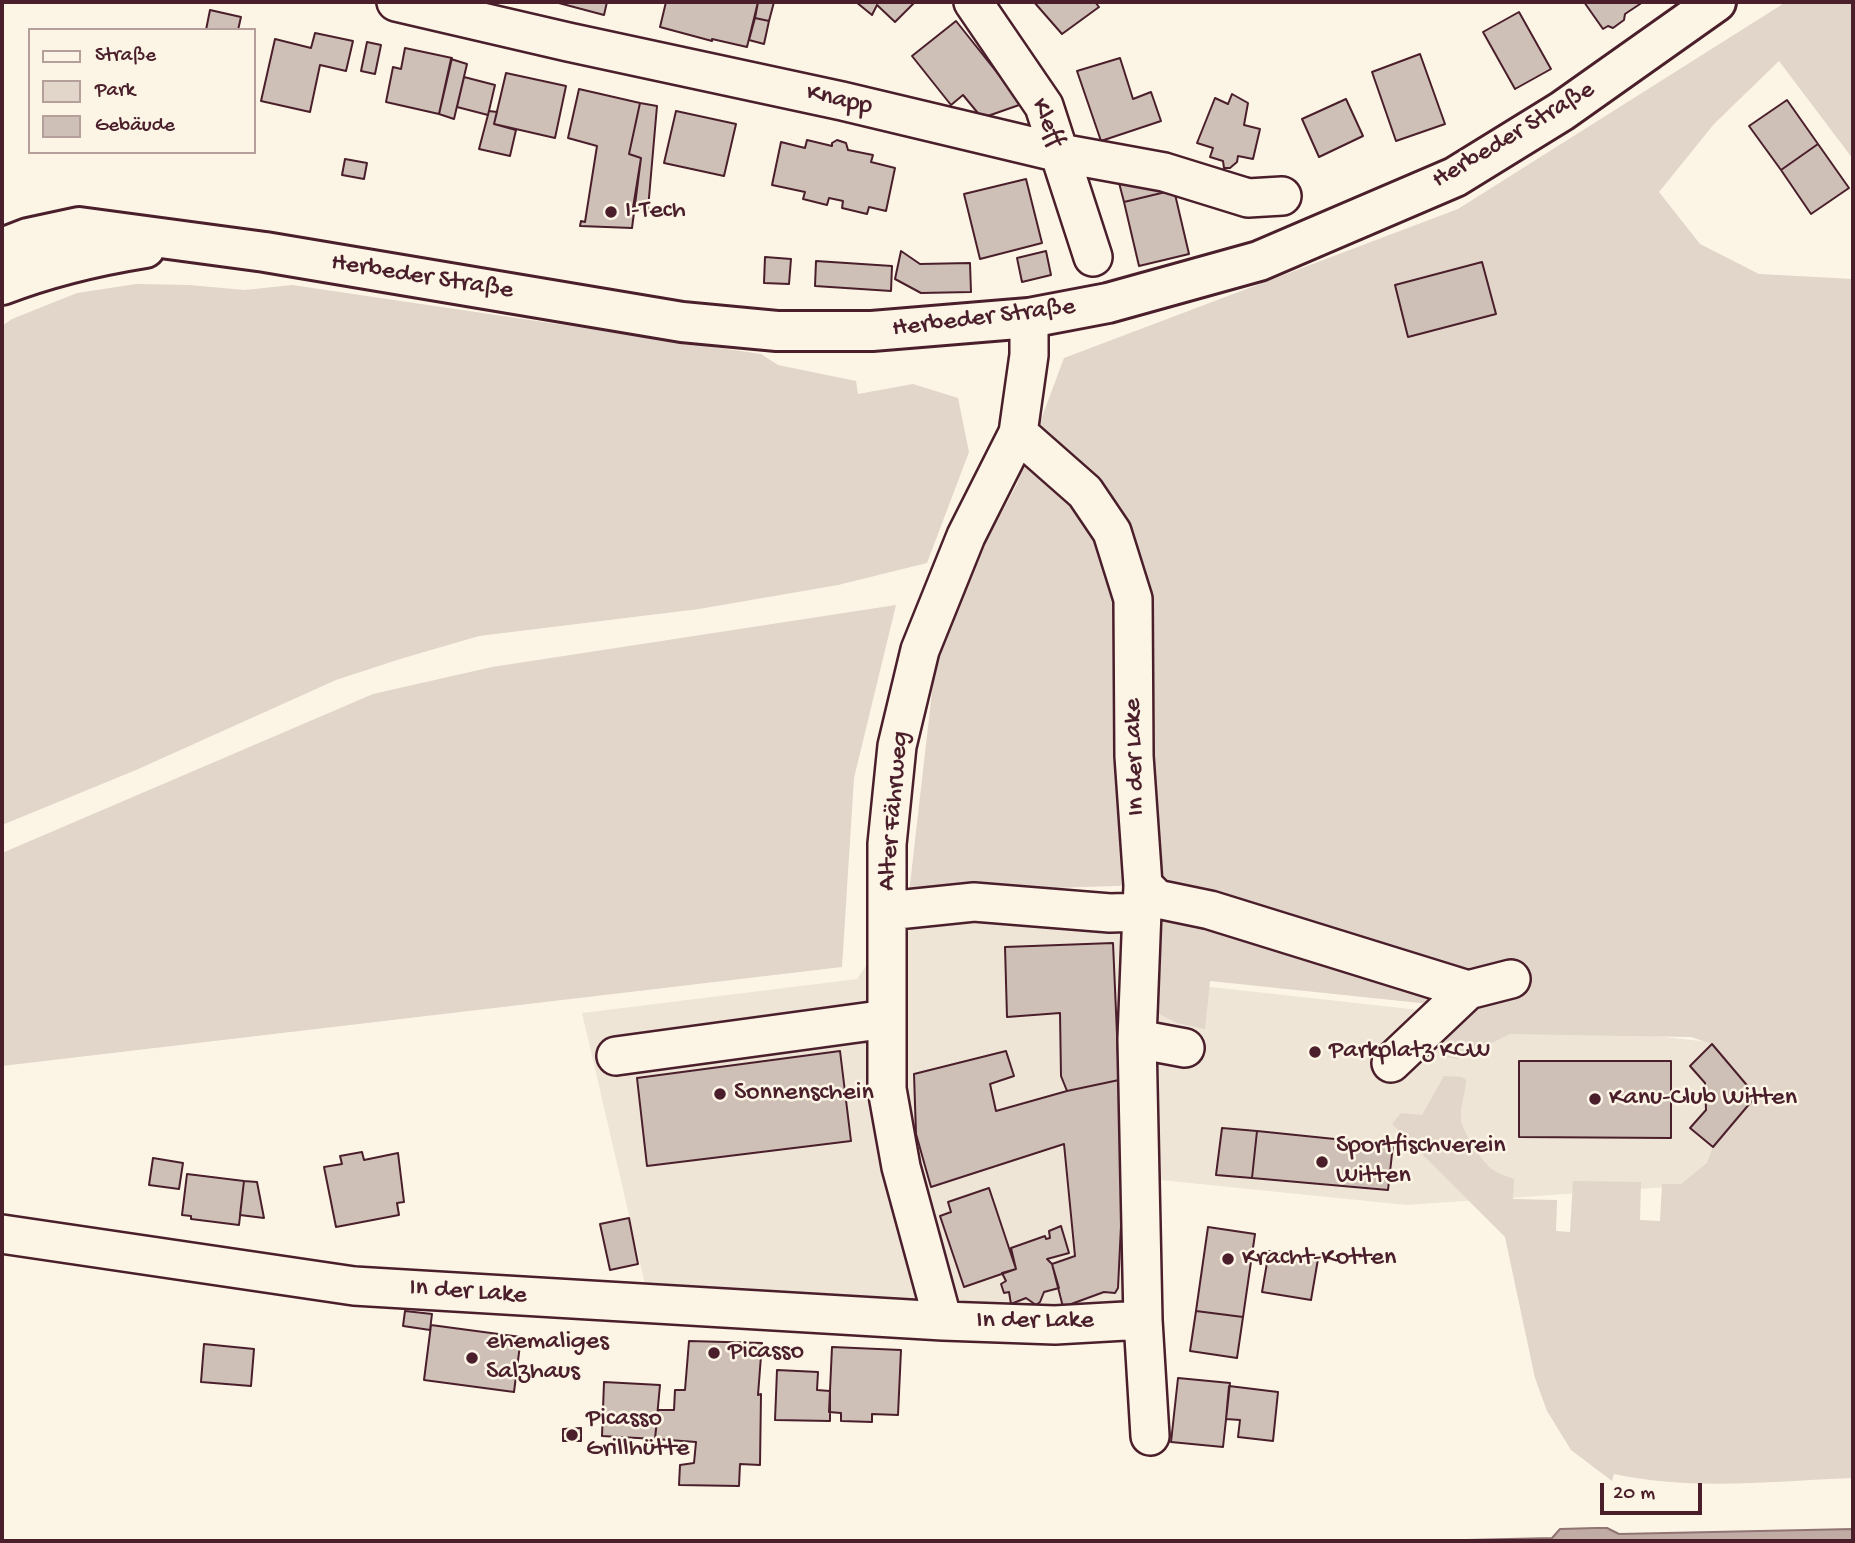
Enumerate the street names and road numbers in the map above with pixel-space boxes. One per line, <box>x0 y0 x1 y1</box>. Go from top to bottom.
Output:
street label: Herbeder Straße <box>1427 75 1601 197</box>
street label: Knapp <box>803 78 875 124</box>
street label: Kleff <box>1022 94 1070 152</box>
street label: Herbeder Straße <box>329 248 515 308</box>
street label: Herbeder Straße <box>891 292 1077 346</box>
street label: In der Lake <box>1118 698 1154 816</box>
street label: Alter Fährweg <box>872 730 918 892</box>
street label: In der Lake <box>408 1273 528 1313</box>
street label: In der Lake <box>976 1306 1094 1338</box>

